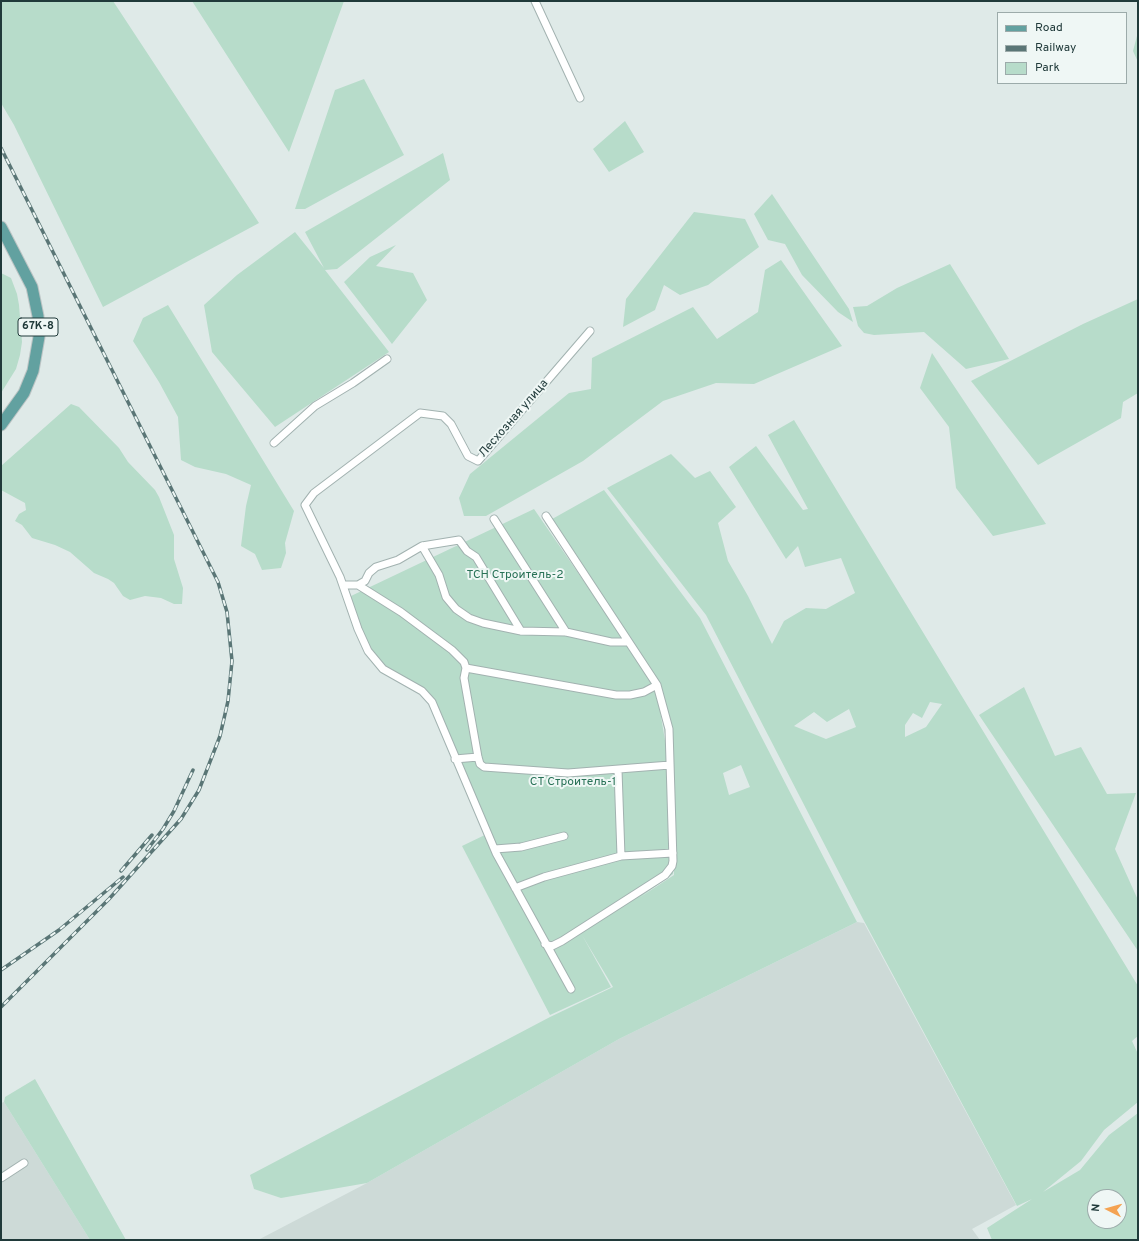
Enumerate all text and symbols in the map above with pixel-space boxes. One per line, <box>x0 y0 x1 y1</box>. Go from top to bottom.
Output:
legend <box>997 12 1127 84</box>
text: Road <box>1035 20 1063 36</box>
text: Railway <box>1035 40 1076 56</box>
text: Park <box>1035 60 1060 76</box>
road number: 67К-8 <box>18 318 58 336</box>
street label: Лесхозная улица <box>476 377 552 461</box>
park label: ТСН Строитель-2 <box>466 569 564 583</box>
park label: СТ Строитель-1 <box>530 776 616 790</box>
north arrow <box>1087 1189 1127 1229</box>
text: N <box>1089 1203 1103 1213</box>

